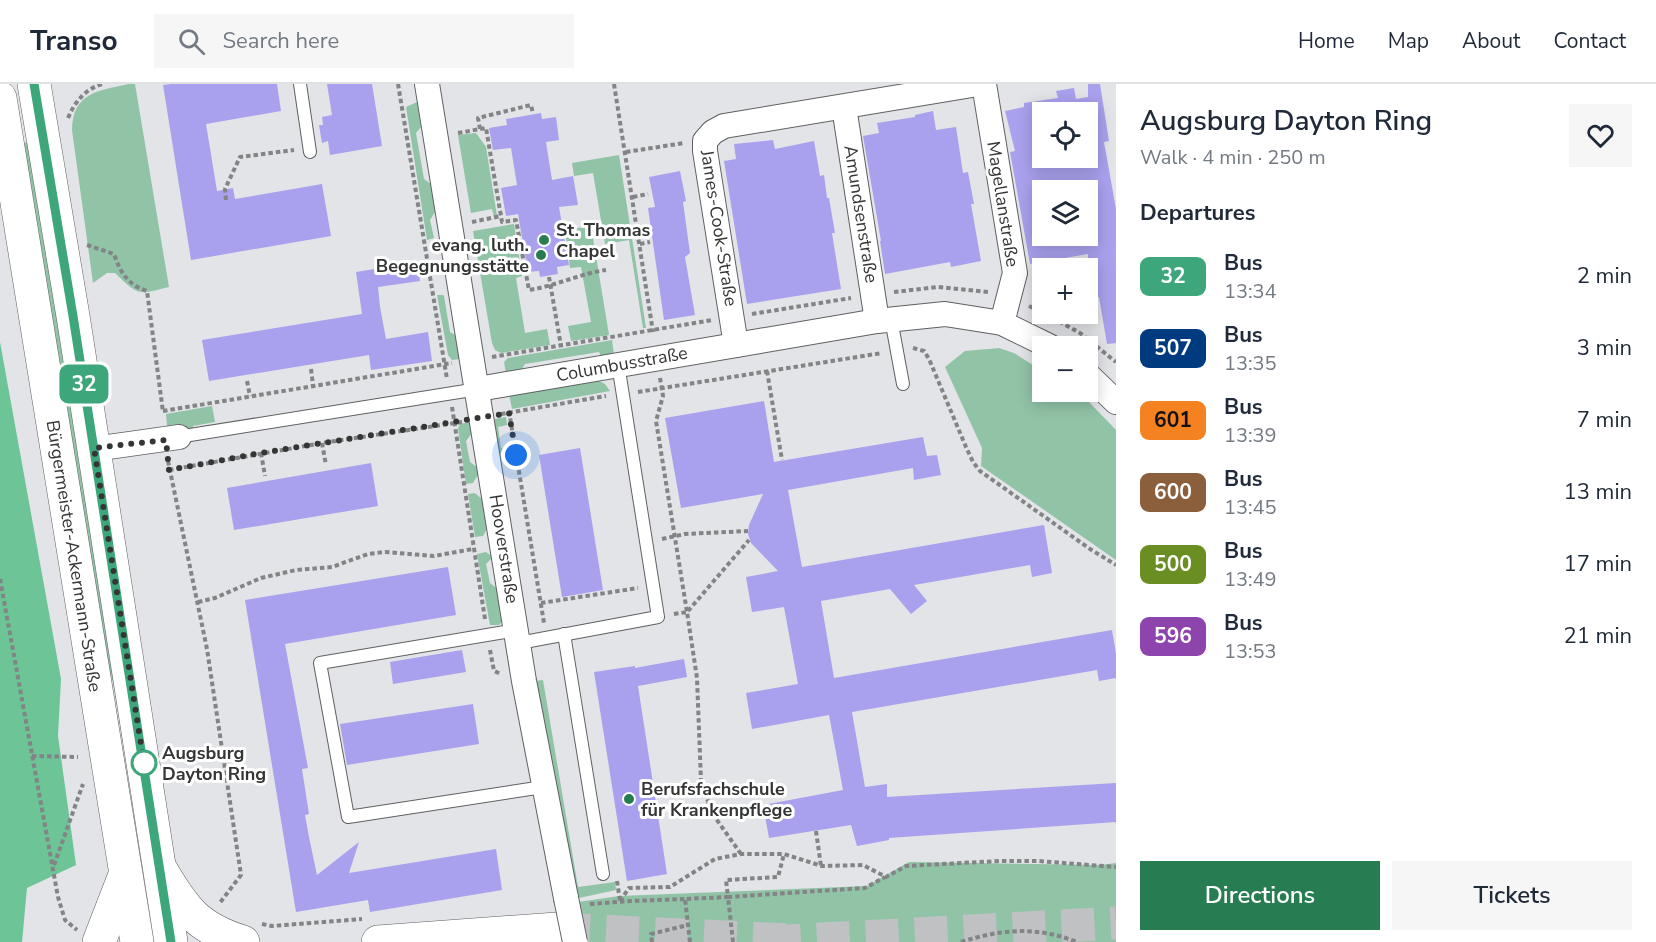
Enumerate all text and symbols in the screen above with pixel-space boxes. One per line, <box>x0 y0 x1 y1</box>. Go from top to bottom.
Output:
search box <box>154 14 574 68</box>
text: Transo <box>30 22 118 60</box>
icon: search <box>175 25 208 58</box>
text: Search here <box>223 26 339 56</box>
text: Home <box>1298 27 1355 55</box>
text: Map <box>1388 27 1429 55</box>
text: About <box>1462 27 1520 55</box>
text: Contact <box>1553 27 1626 55</box>
map controls <box>1032 102 1098 402</box>
button: locate <box>1032 102 1098 168</box>
text: Augsburg Dayton Ring <box>1140 102 1432 140</box>
button: heart <box>1569 104 1632 167</box>
street label: Magellanstraße <box>981 139 1025 269</box>
street label: Amundsenstraße <box>838 143 884 285</box>
text: Walk · 4 min · 250 m <box>1140 144 1326 171</box>
street label: James-Cook-Straße <box>695 147 743 308</box>
button: layers <box>1032 180 1098 246</box>
text: Departures <box>1140 198 1255 228</box>
place label: St. Thomas Chapel <box>556 218 651 263</box>
place label: evang. luth. Begegnungsstätte <box>376 233 529 278</box>
marker: St. Thomas Chapel <box>537 233 551 247</box>
marker: evang. luth. Begegnungsstätte <box>534 248 548 262</box>
text: Bus <box>1224 248 1263 278</box>
button: + <box>1032 258 1098 324</box>
text: 2 min <box>1577 261 1632 291</box>
text: 32 <box>1160 262 1186 290</box>
text: 13:34 <box>1224 278 1277 305</box>
text: Bus <box>1224 320 1263 350</box>
text: 3 min <box>1577 333 1632 363</box>
text: 507 <box>1154 334 1192 362</box>
button: − <box>1032 336 1098 402</box>
street label: Columbusstraße <box>554 341 690 387</box>
text: 13:35 <box>1224 350 1277 377</box>
line badge: 32 <box>57 364 111 404</box>
text: 32 <box>71 370 97 398</box>
text: Bus <box>1224 392 1263 422</box>
text: 7 min <box>1577 405 1632 435</box>
text: 601 <box>1154 406 1192 434</box>
street label: Bürgermeister-Ackermann-Straße <box>41 418 107 694</box>
text: 13:39 <box>1224 422 1277 449</box>
your location <box>501 440 531 470</box>
text: Bus <box>1224 464 1263 494</box>
text: 13 min <box>1564 477 1632 507</box>
text: 600 <box>1154 478 1192 506</box>
street label: Hooverstraße <box>484 493 524 605</box>
text: 13:45 <box>1224 494 1277 521</box>
text: Bus <box>1224 536 1263 566</box>
text: 17 min <box>1564 549 1632 579</box>
text: 500 <box>1154 550 1192 578</box>
text: 13:49 <box>1224 566 1277 593</box>
text: Bus <box>1224 608 1263 638</box>
text: 21 min <box>1564 621 1632 651</box>
text: 596 <box>1154 622 1192 650</box>
text: 13:53 <box>1224 638 1277 665</box>
place label: Augsburg Dayton Ring <box>162 741 266 786</box>
marker: Augsburg Dayton Ring <box>131 750 157 776</box>
place label: Berufsfachschule für Krankenpflege <box>641 777 792 822</box>
marker: Berufsfachschule für Krankenpflege <box>622 792 636 806</box>
button: Directions <box>1140 861 1380 930</box>
button: Tickets <box>1392 861 1632 930</box>

